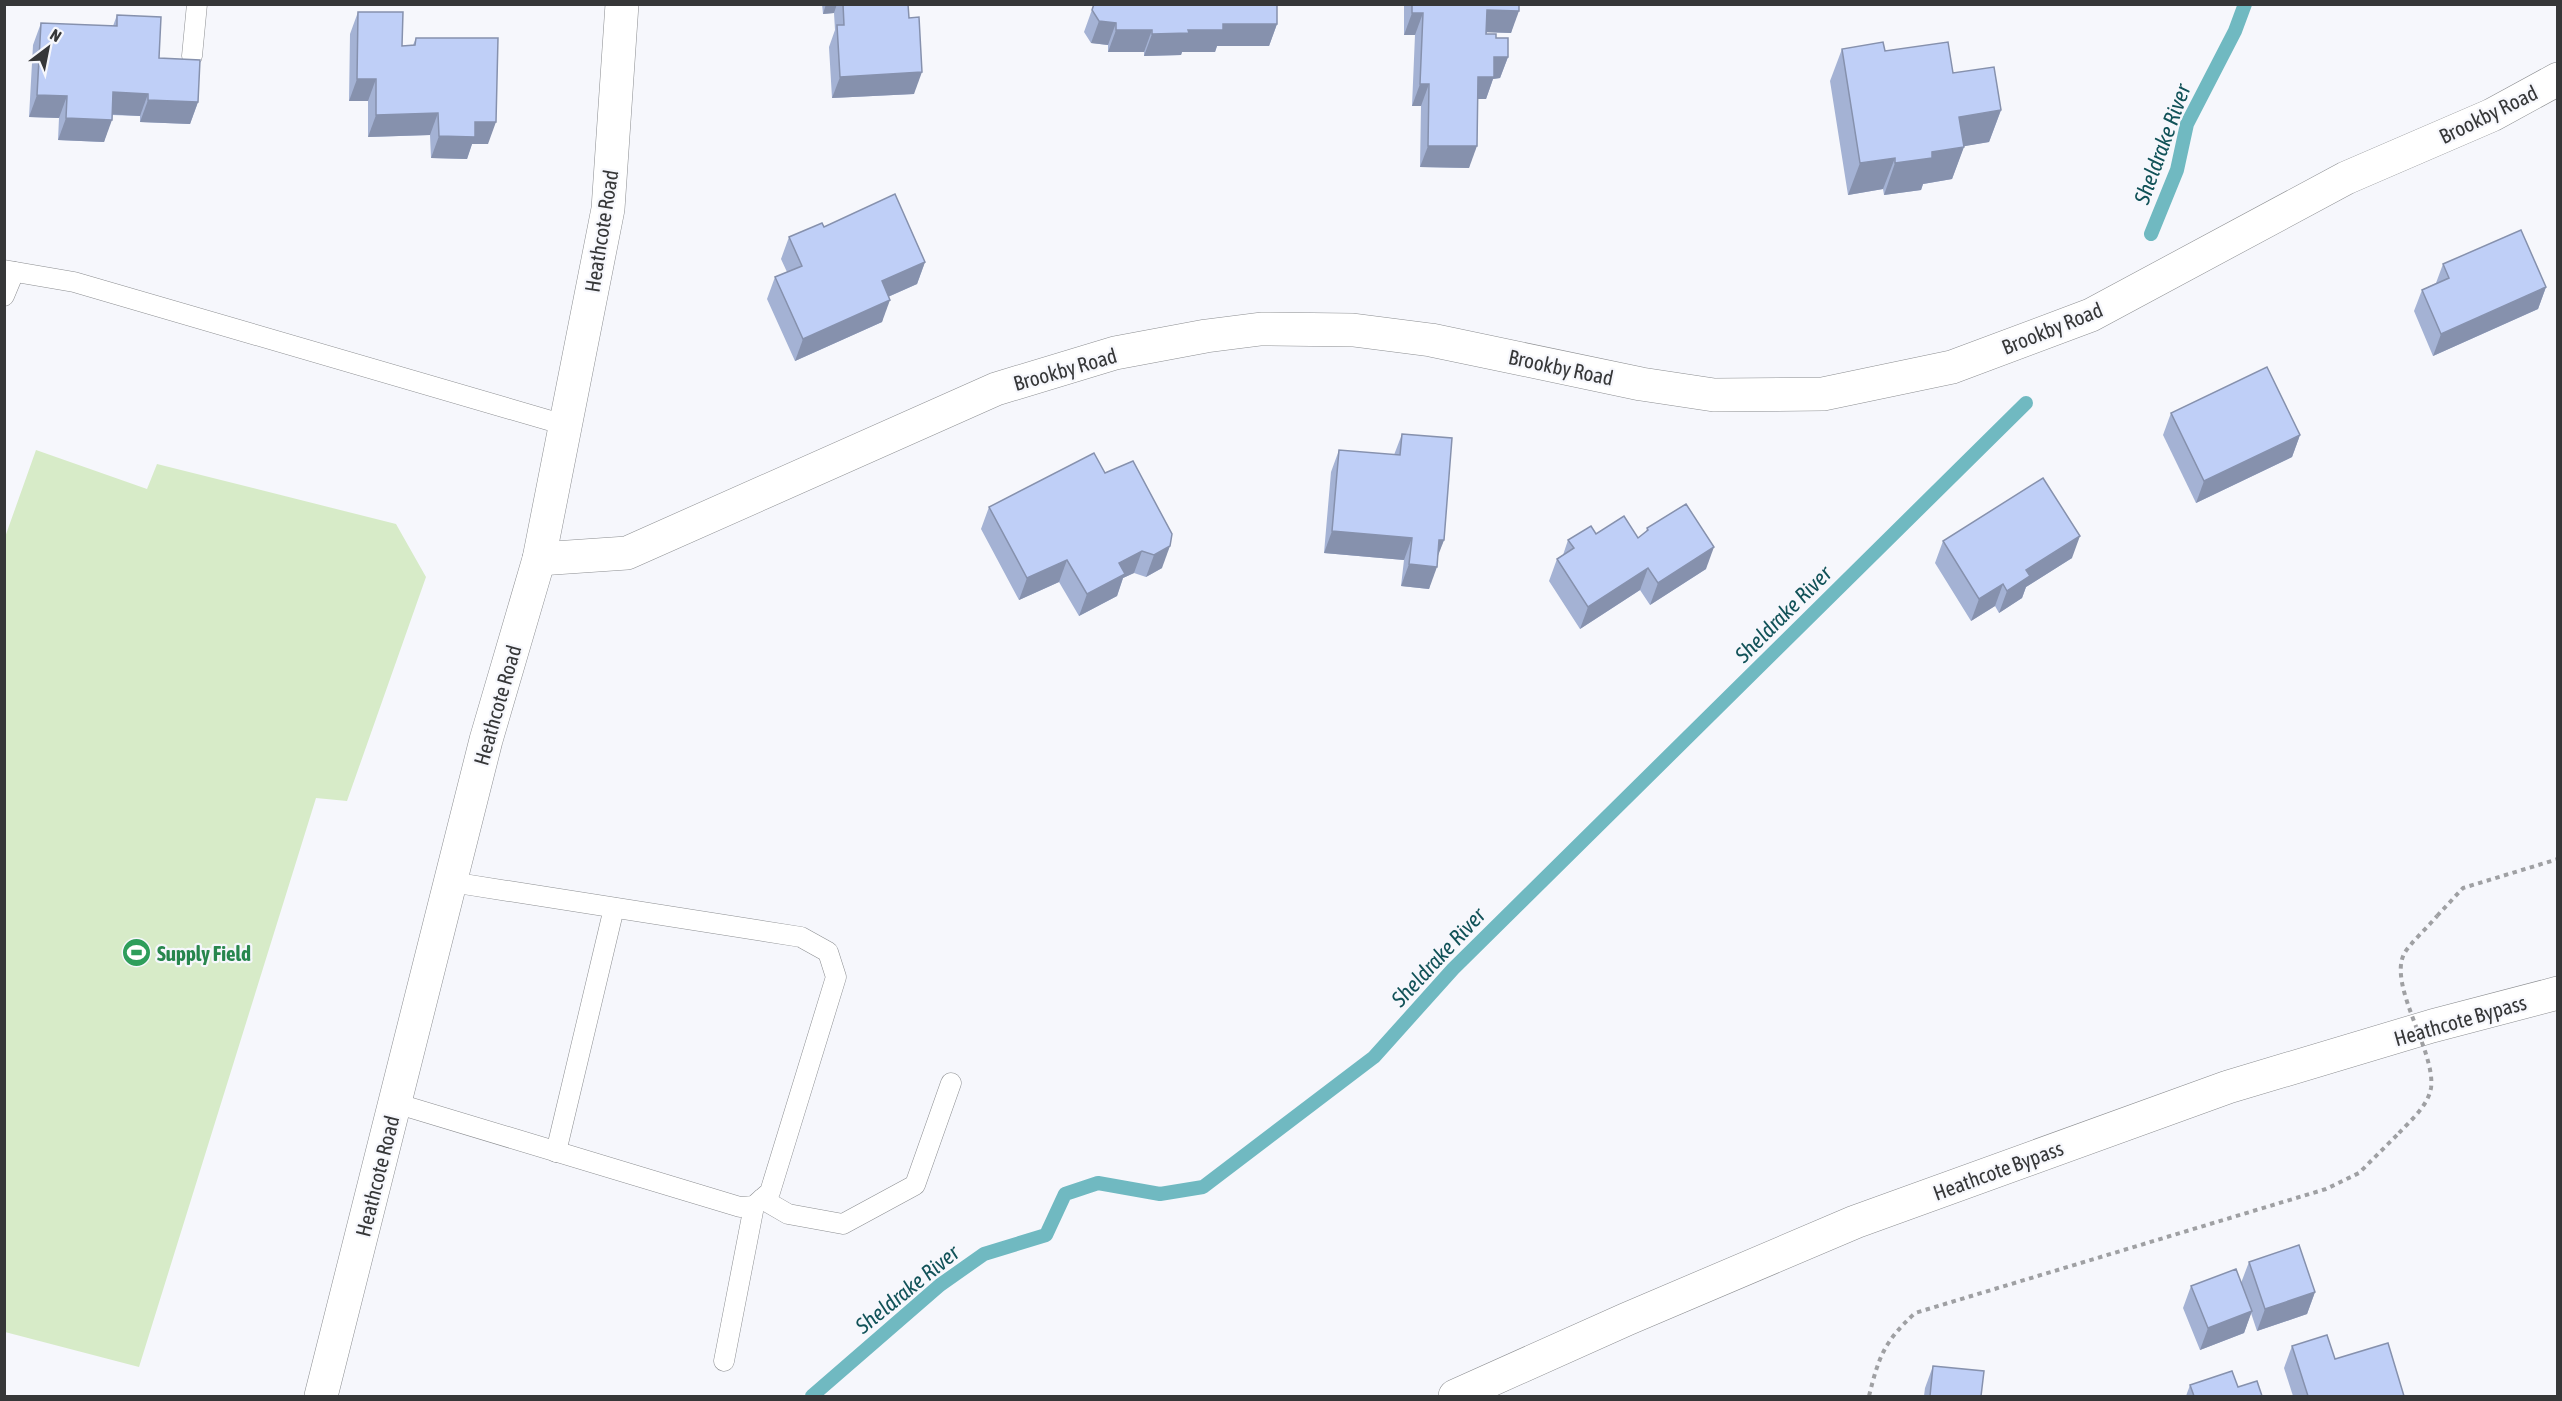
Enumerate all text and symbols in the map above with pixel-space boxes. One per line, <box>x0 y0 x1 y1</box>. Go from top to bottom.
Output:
north arrow <box>18 18 78 78</box>
text: N <box>47 25 65 45</box>
water label: Sheldrake River <box>2128 79 2196 208</box>
street label: Brookby Road <box>2435 80 2541 148</box>
street label: Heathcote Road <box>579 168 623 294</box>
street label: Brookby Road <box>1998 297 2106 359</box>
street label: Brookby Road <box>1011 343 1119 395</box>
street label: Brookby Road <box>1506 344 1616 390</box>
water label: Sheldrake River <box>1729 559 1838 668</box>
street label: Heathcote Road <box>468 642 526 768</box>
water label: Sheldrake River <box>1385 901 1491 1012</box>
sports icon: Supply Field <box>120 937 152 969</box>
place label: Supply Field <box>157 941 251 965</box>
street label: Heathcote Bypass <box>2391 990 2529 1050</box>
street label: Heathcote Road <box>350 1113 404 1239</box>
street label: Heathcote Bypass <box>1930 1135 2066 1205</box>
water label: Sheldrake River <box>849 1238 965 1339</box>

